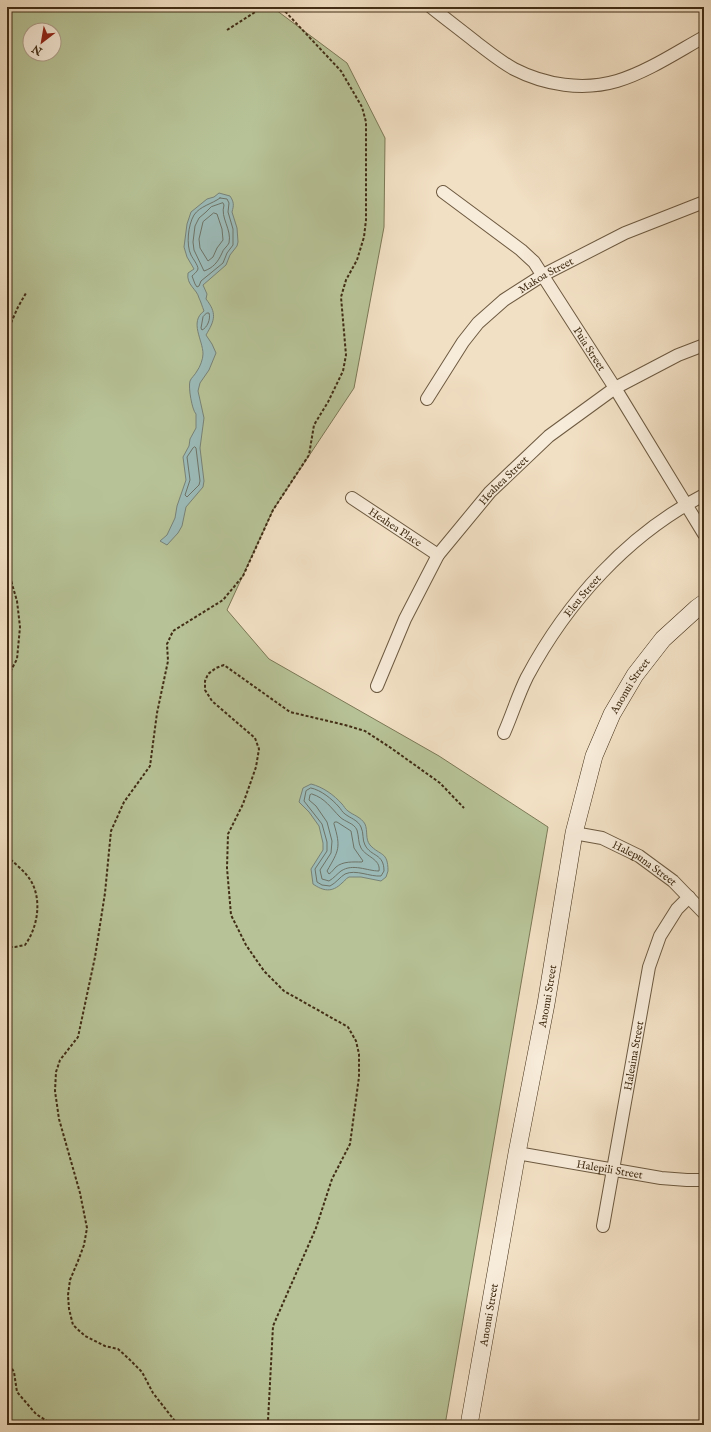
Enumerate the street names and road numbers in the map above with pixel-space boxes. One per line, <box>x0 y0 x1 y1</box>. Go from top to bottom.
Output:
street label: Makoa Street <box>516 254 576 297</box>
street label: Puia Street <box>570 325 608 374</box>
street label: Heahea Street <box>476 453 532 508</box>
street label: Heahea Place <box>365 505 424 550</box>
street label: Eleu Street <box>561 572 605 620</box>
street label: Anonui Street <box>607 655 654 717</box>
street label: Halepuna Street <box>610 838 680 889</box>
street label: Anonui Street <box>535 964 560 1030</box>
street label: Haleaina Street <box>621 1020 647 1092</box>
street label: Halepili Street <box>575 1157 644 1183</box>
street label: Anonui Street <box>477 1282 502 1348</box>

